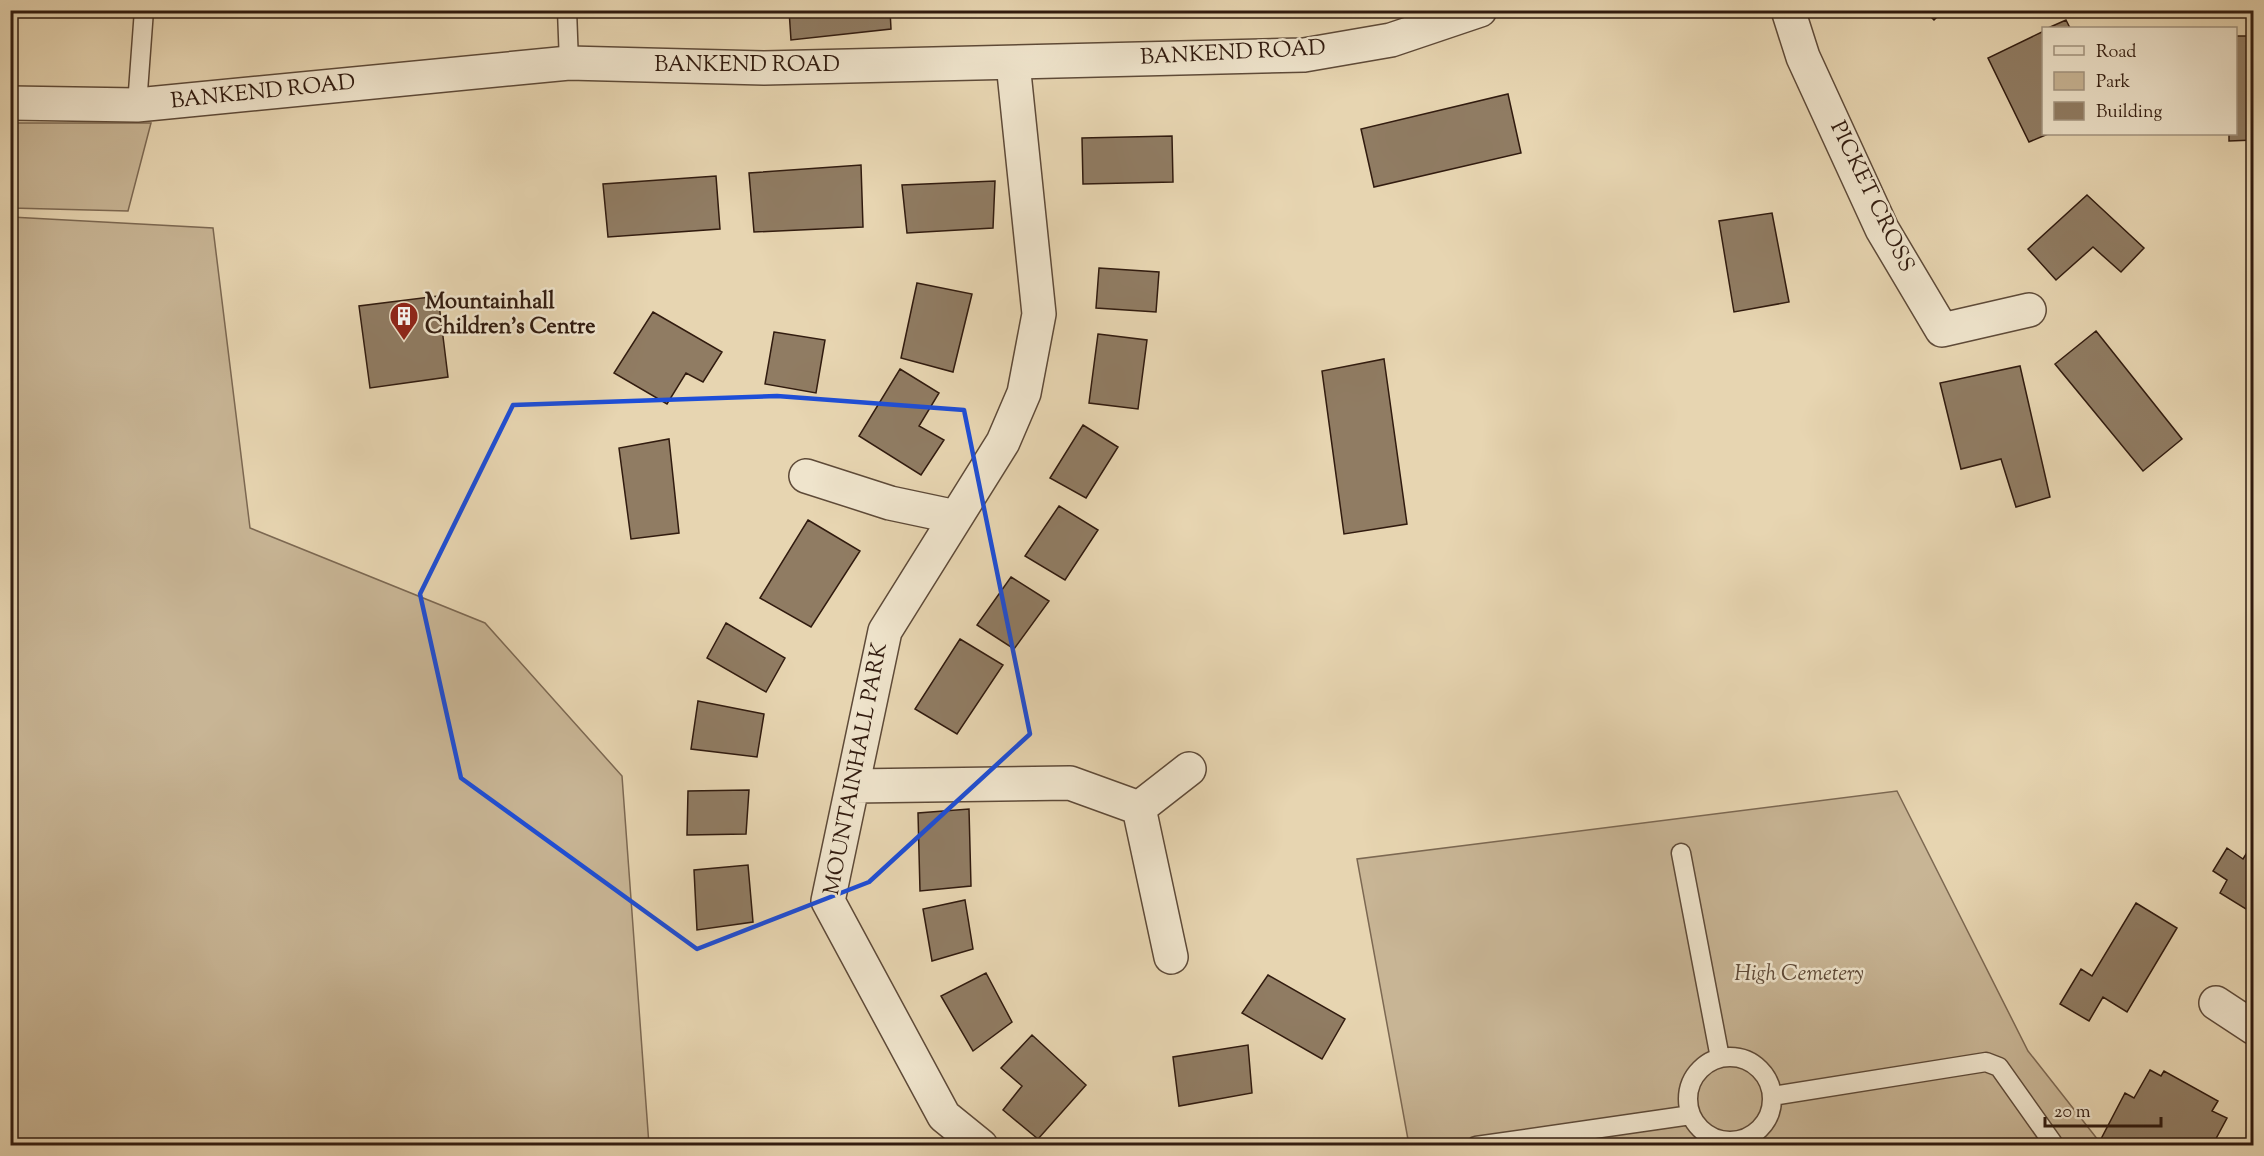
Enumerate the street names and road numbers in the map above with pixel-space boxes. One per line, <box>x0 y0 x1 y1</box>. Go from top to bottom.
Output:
street label: BANKEND ROAD <box>1139 33 1327 75</box>
street label: BANKEND ROAD <box>654 50 840 82</box>
street label: BANKEND ROAD <box>169 67 357 119</box>
street label: PICKET CROSS <box>1821 116 1921 278</box>
street label: MOUNTAINHALL PARK <box>817 640 897 898</box>

